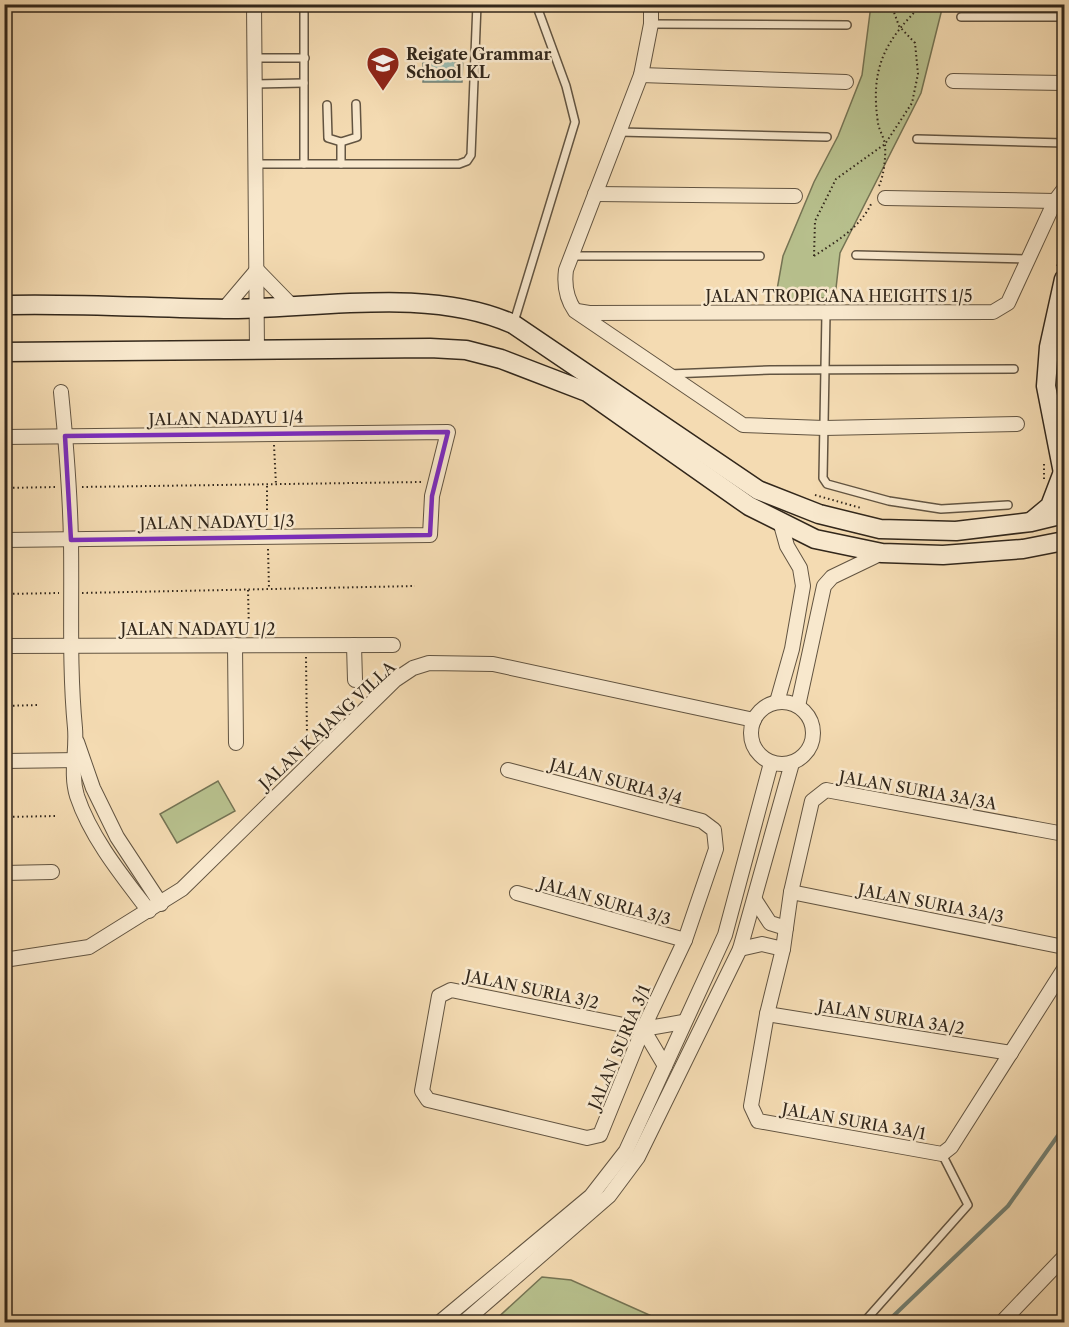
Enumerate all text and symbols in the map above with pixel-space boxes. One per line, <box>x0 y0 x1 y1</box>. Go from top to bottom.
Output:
place label: Reigate Grammar School KL <box>406 44 552 82</box>
school or university icon: Reigate Grammar School KL <box>365 45 401 92</box>
street label: JALAN TROPICANA HEIGHTS 1/5 <box>703 286 972 306</box>
street label: JALAN NADAYU 1/4 <box>145 407 304 429</box>
street label: JALAN NADAYU 1/3 <box>136 511 295 533</box>
street label: JALAN NADAYU 1/2 <box>117 619 276 639</box>
street label: JALAN KAJANG VILLA <box>252 656 400 795</box>
street label: JALAN SURIA 3/4 <box>545 753 684 808</box>
street label: JALAN SURIA 3A/3A <box>835 766 999 814</box>
street label: JALAN SURIA 3/3 <box>534 872 673 929</box>
street label: JALAN SURIA 3A/3 <box>854 879 1005 927</box>
street label: JALAN SURIA 3/2 <box>460 964 601 1013</box>
street label: JALAN SURIA 3/1 <box>583 981 654 1115</box>
street label: JALAN SURIA 3A/2 <box>813 995 966 1038</box>
street label: JALAN SURIA 3A/1 <box>778 1098 928 1144</box>

